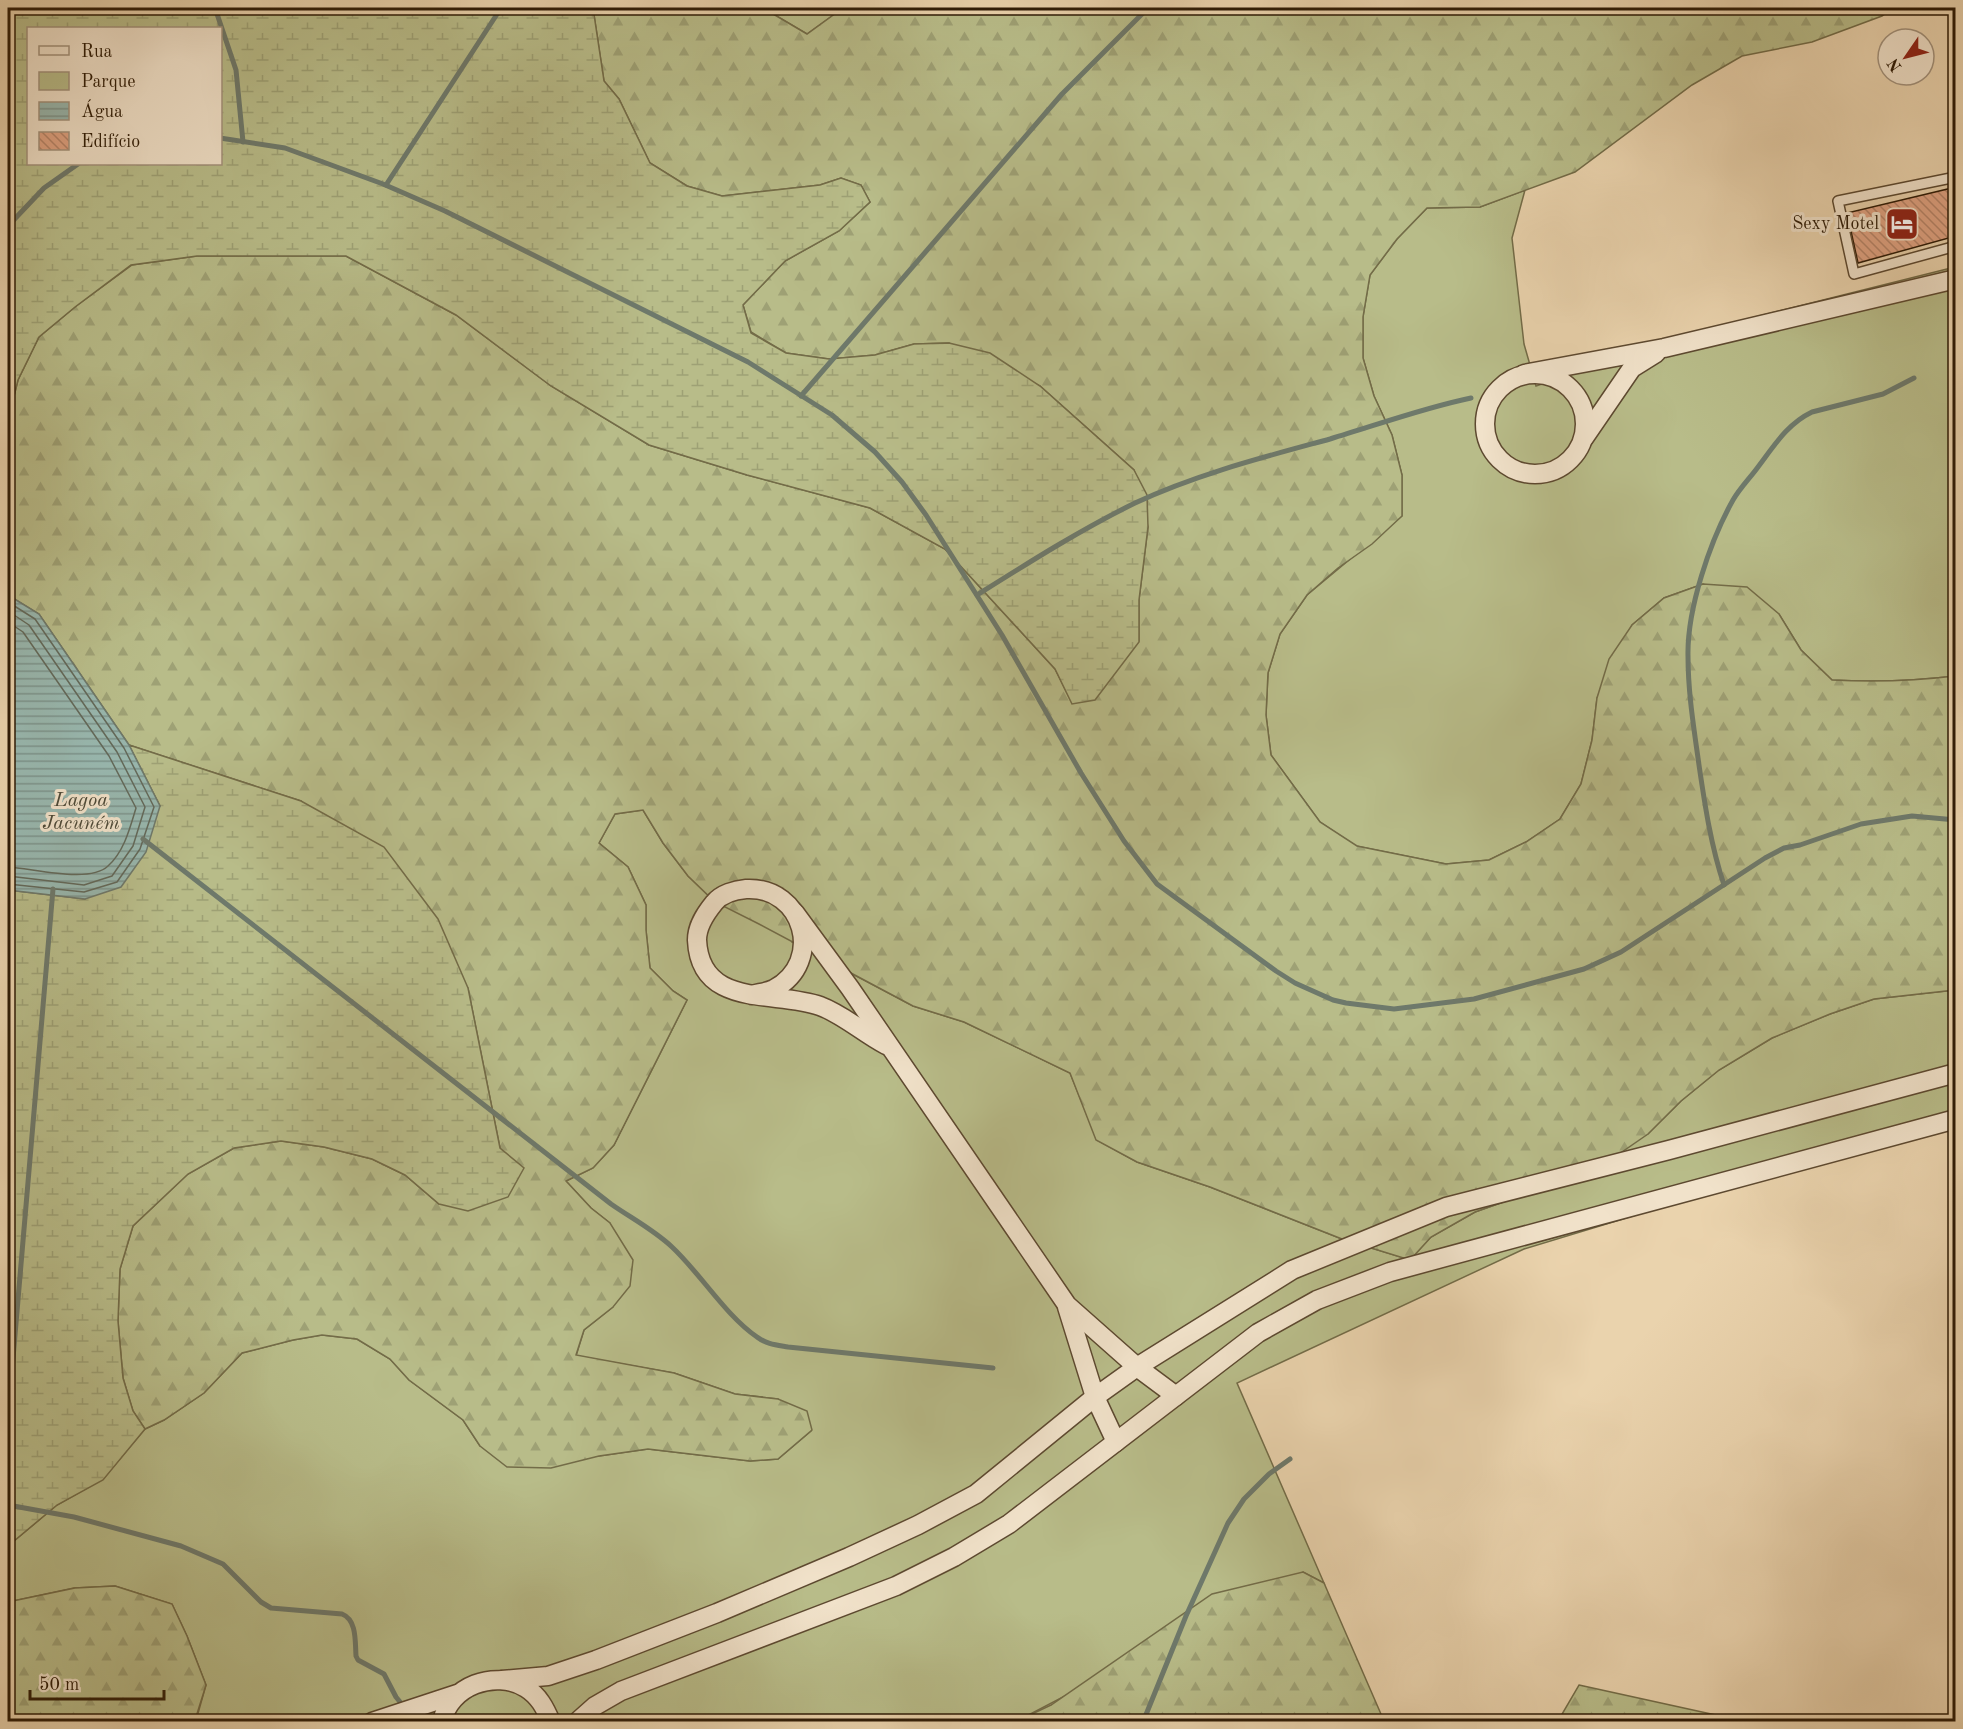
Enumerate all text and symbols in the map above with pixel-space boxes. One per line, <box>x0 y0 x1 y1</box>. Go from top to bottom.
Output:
legend <box>27 27 222 165</box>
north arrow <box>1876 27 1936 87</box>
text: Rua <box>81 43 112 61</box>
text: N <box>1885 54 1905 74</box>
text: Parque <box>81 73 136 91</box>
text: Água <box>81 99 123 121</box>
text: Edifício <box>81 133 140 151</box>
hotel icon: Sexy Motel <box>1884 206 1920 242</box>
place label: Sexy Motel <box>1792 215 1879 233</box>
water label: Lagoa Jacuném <box>42 791 120 834</box>
scale bar <box>30 1663 164 1701</box>
text: 50 m <box>39 1676 79 1694</box>

